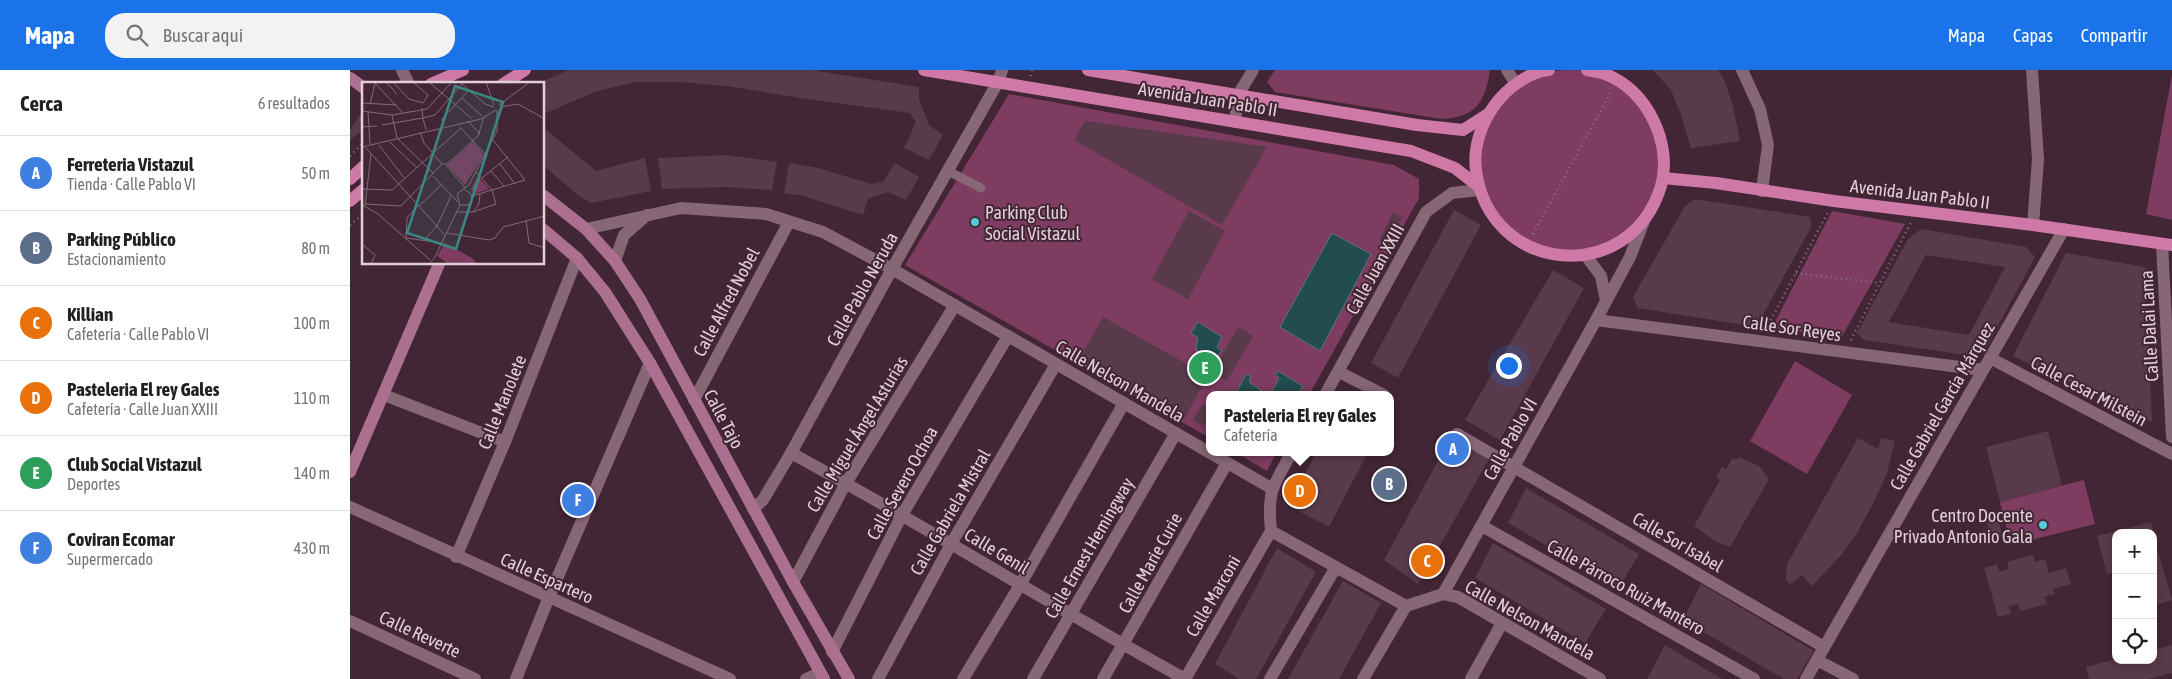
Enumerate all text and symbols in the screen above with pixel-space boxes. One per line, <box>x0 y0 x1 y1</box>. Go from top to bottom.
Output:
search box <box>105 13 455 58</box>
icon: search <box>123 21 151 49</box>
text: Mapa <box>25 22 75 49</box>
text: Buscar aquí <box>163 24 243 46</box>
text: Mapa <box>1948 25 1985 46</box>
text: Capas <box>2013 25 2053 46</box>
text: Compartir <box>2081 25 2147 46</box>
street label: Avenida Juan Pablo II <box>1137 78 1279 120</box>
inset map <box>362 82 545 265</box>
text: Cerca <box>20 91 63 115</box>
text: 6 resultados <box>258 94 330 112</box>
text: Ferreteria Vistazul <box>67 153 194 175</box>
text: A <box>32 164 40 182</box>
text: 50 m <box>301 164 330 182</box>
text: Tienda · Calle Pablo VI <box>67 175 196 193</box>
street label: Avenida Juan Pablo II <box>1849 175 1991 213</box>
place label: Parking Club Social Vistazul <box>985 202 1080 244</box>
marker: Parking Club Social Vistazul <box>969 216 981 228</box>
street label: Calle Juan XXIII <box>1341 220 1409 318</box>
text: Parking Público <box>67 228 176 250</box>
street label: Calle Pablo Neruda <box>822 228 902 350</box>
text: B <box>32 239 40 257</box>
text: 80 m <box>301 239 330 257</box>
street label: Calle Alfred Nobel <box>689 244 764 360</box>
text: Estacionamiento <box>67 250 166 268</box>
street label: Calle Dalai Lama <box>2136 270 2162 382</box>
text: Killian <box>67 303 113 325</box>
street label: Calle Sor Reyes <box>1742 311 1842 345</box>
text: C <box>32 314 40 332</box>
text: 100 m <box>294 314 330 332</box>
street label: Calle Gabriel García Márquez <box>1885 318 1999 494</box>
text: Cafetería · Calle Pablo VI <box>67 325 209 343</box>
street label: Calle Nelson Mandela <box>1052 336 1188 426</box>
pin: E <box>1189 349 1221 387</box>
street label: Calle Manolete <box>474 352 530 452</box>
street label: Calle Miguel Ángel Asturias <box>802 352 912 516</box>
street label: Calle Cesar Milstein <box>2027 352 2151 430</box>
your location <box>1496 353 1522 379</box>
text: Pasteleria El rey Gales <box>67 378 220 400</box>
street label: Calle Tajo <box>700 386 748 452</box>
text: D <box>32 389 40 407</box>
text: 110 m <box>294 389 330 407</box>
popup <box>1206 391 1394 456</box>
street label: Calle Pablo VI <box>1479 394 1541 484</box>
text: Cafetería · Calle Juan XXIII <box>67 400 218 418</box>
text: Pasteleria El rey Gales <box>1224 404 1376 426</box>
street label: Calle Severo Ochoa <box>862 423 942 543</box>
text: Cafetería <box>1224 426 1278 444</box>
pin: A <box>1437 430 1469 468</box>
street label: Calle Gabriela Mistral <box>905 445 995 579</box>
text: Club Social Vistazul <box>67 453 202 475</box>
text: E <box>33 464 39 482</box>
text: 140 m <box>294 464 330 482</box>
pin: B <box>1373 465 1405 503</box>
pin: D <box>1284 472 1316 510</box>
street label: Calle Ernest Hemingway <box>1040 474 1138 622</box>
text: Deportes <box>67 475 120 493</box>
pin: F <box>562 481 594 519</box>
place label: Centro Docente Privado Antonio Gala <box>1894 505 2033 547</box>
street label: Calle Sor Isabel <box>1629 508 1727 576</box>
street label: Calle Marie Curie <box>1114 509 1186 617</box>
marker: Centro Docente Privado Antonio Gala <box>2037 519 2049 531</box>
street label: Calle Genil <box>961 524 1033 579</box>
text: Coviran Ecomar <box>67 528 175 550</box>
map controls <box>2112 529 2157 664</box>
button: + <box>2112 529 2157 574</box>
street label: Calle Párroco Ruiz Mantero <box>1544 535 1708 639</box>
text: F <box>33 539 39 557</box>
text: 430 m <box>294 539 330 557</box>
pin: C <box>1411 542 1443 580</box>
street label: Calle Espartero <box>497 548 597 608</box>
text: Supermercado <box>67 550 153 568</box>
street label: Calle Marconi <box>1181 552 1245 640</box>
button: − <box>2112 574 2157 619</box>
street label: Calle Nelson Mandela <box>1461 576 1599 664</box>
street label: Calle Reverte <box>376 606 464 662</box>
button: locate <box>2112 619 2157 664</box>

